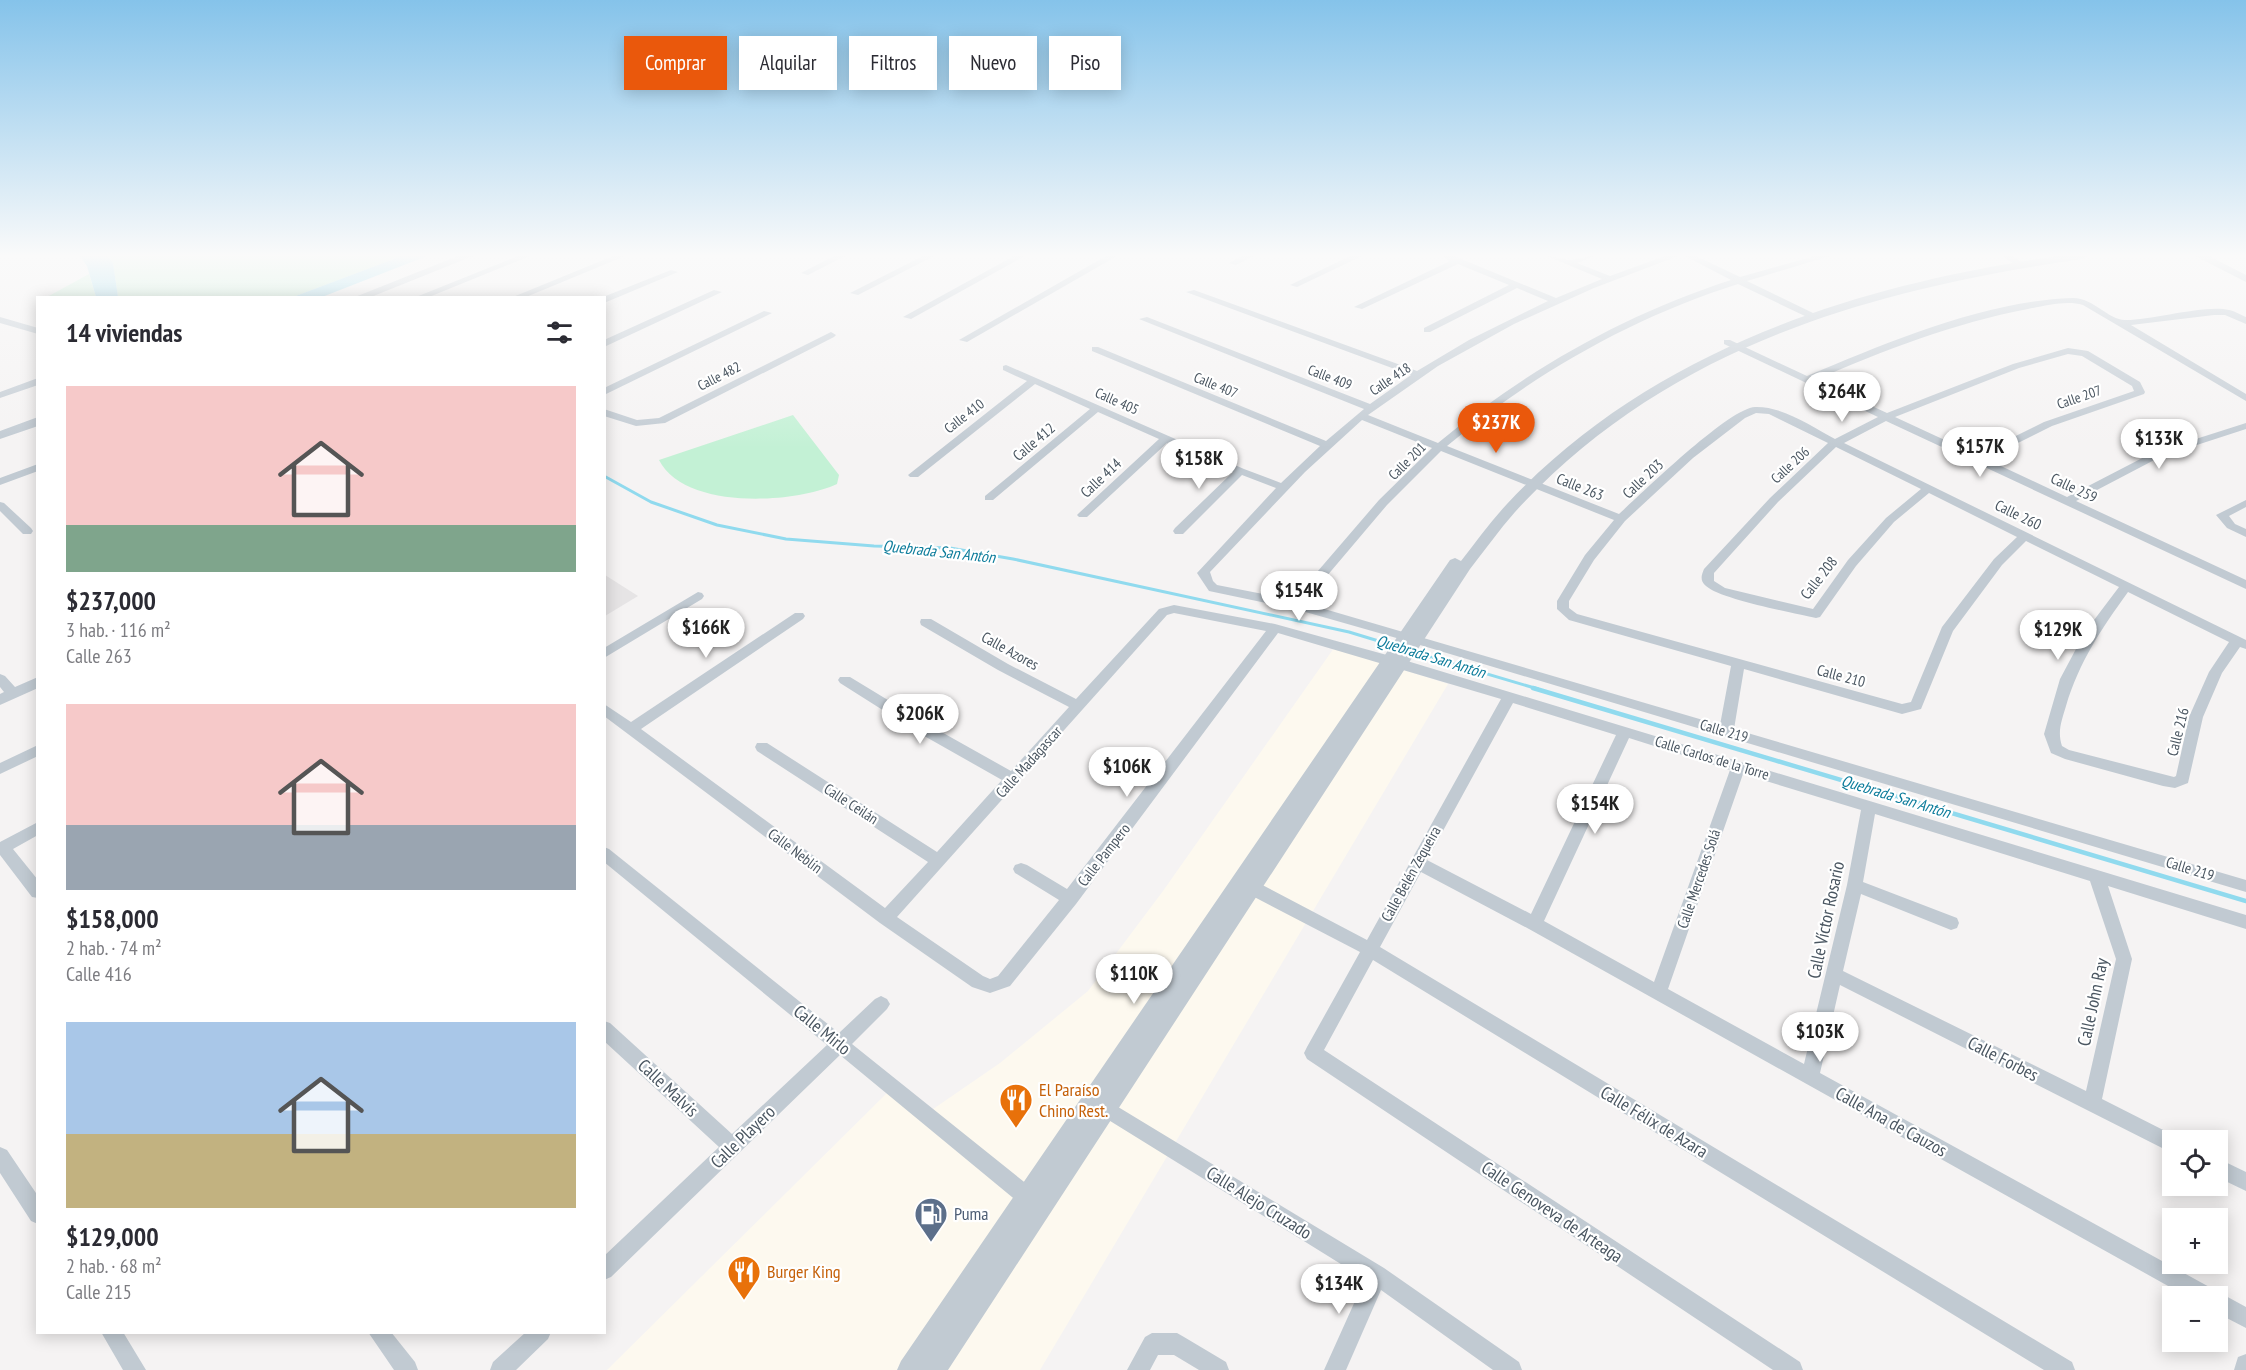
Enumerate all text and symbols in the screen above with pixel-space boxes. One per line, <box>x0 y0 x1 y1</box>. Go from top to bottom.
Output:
chip: Comprar <box>624 36 727 90</box>
chip: Alquilar <box>739 36 837 90</box>
chip: Filtros <box>849 36 937 90</box>
chip: Nuevo <box>949 36 1037 90</box>
chip: Piso <box>1049 36 1121 90</box>
text: 14 viviendas <box>66 316 182 349</box>
icon: filters <box>543 316 576 349</box>
street label: Calle 482 <box>694 358 744 394</box>
street label: Calle 418 <box>1366 359 1414 399</box>
street label: Calle 409 <box>1305 360 1355 394</box>
street label: Calle 407 <box>1191 368 1241 402</box>
pin: $264K <box>1800 372 1884 423</box>
text: $264K <box>1818 378 1866 404</box>
street label: Calle 207 <box>2054 381 2104 413</box>
street label: Calle 405 <box>1092 383 1142 419</box>
street label: Calle 410 <box>940 395 988 437</box>
pin: $237K <box>1454 403 1538 454</box>
text: $237K <box>1472 409 1520 435</box>
street label: Calle 412 <box>1009 418 1059 465</box>
pin: $133K <box>2117 419 2201 470</box>
icon: home <box>267 425 375 533</box>
text: $133K <box>2135 425 2183 451</box>
pin: $157K <box>1938 427 2022 478</box>
text: $157K <box>1956 433 2004 459</box>
street label: Calle 201 <box>1384 438 1430 484</box>
pin: $158K <box>1157 439 1241 490</box>
street label: Calle 206 <box>1767 443 1813 487</box>
text: $158K <box>1175 445 1223 471</box>
street label: Calle 414 <box>1076 454 1125 501</box>
street label: Calle 203 <box>1618 455 1667 502</box>
street label: Calle 263 <box>1554 468 1607 505</box>
street label: Calle 259 <box>2048 469 2101 507</box>
street label: Calle 260 <box>1992 495 2045 534</box>
water label: Quebrada San Antón <box>882 535 997 567</box>
street label: Calle 208 <box>1796 552 1841 603</box>
pin: $154K <box>1257 571 1341 622</box>
text: $154K <box>1275 577 1323 603</box>
text: $237,000 <box>66 584 156 617</box>
pin: $166K <box>664 608 748 659</box>
pin: $129K <box>2016 610 2100 661</box>
text: $166K <box>682 614 730 640</box>
text: $129K <box>2034 616 2082 642</box>
text: 3 hab. · 116 m² <box>66 617 171 643</box>
street label: Calle Azores <box>978 627 1042 674</box>
water label: Quebrada San Antón <box>1374 630 1489 682</box>
text: Calle 263 <box>66 643 132 669</box>
street label: Calle 210 <box>1815 660 1868 691</box>
pin: $206K <box>878 694 962 745</box>
text: $206K <box>896 700 944 726</box>
street label: Calle 216 <box>2162 705 2193 758</box>
street label: Calle 219 <box>1698 715 1750 746</box>
street label: Calle Madagascar <box>991 721 1066 801</box>
street label: Calle Carlos de la Torre <box>1653 731 1771 784</box>
icon: home <box>267 743 375 851</box>
pin: $106K <box>1085 747 1169 798</box>
text: $106K <box>1103 753 1151 779</box>
water label: Quebrada San Antón <box>1839 770 1954 822</box>
street label: Calle Ceilán <box>821 779 882 828</box>
pin: $154K <box>1553 784 1637 835</box>
text: $154K <box>1571 790 1619 816</box>
street label: Calle Pampero <box>1073 819 1134 890</box>
street label: Calle Belén Zequeira <box>1377 823 1445 925</box>
street label: Calle Neblín <box>764 824 826 877</box>
street label: Calle Mercedes Solá <box>1673 827 1724 931</box>
street label: Calle 219 <box>2164 852 2216 885</box>
street label: Calle Víctor Rosario <box>1802 859 1849 981</box>
text: $158,000 <box>66 902 159 935</box>
text: 2 hab. · 74 m² <box>66 935 162 961</box>
pin: $110K <box>1092 954 1176 1005</box>
street label: Calle John Ray <box>2072 956 2113 1048</box>
text: $110K <box>1110 960 1158 986</box>
text: Calle 416 <box>66 961 132 987</box>
street label: Calle Mirlo <box>789 1000 856 1060</box>
pin: $103K <box>1778 1012 1862 1063</box>
text: $103K <box>1796 1018 1844 1044</box>
street label: Calle Forbes <box>1964 1031 2042 1086</box>
street label: Calle Malvis <box>633 1054 703 1122</box>
icon: home <box>267 1061 375 1169</box>
place label: El Paraíso Chino Rest. <box>1039 1078 1108 1122</box>
street label: Calle Félix de Azara <box>1596 1080 1712 1163</box>
street label: Calle Ana de Cauzos <box>1831 1081 1951 1162</box>
restaurant icon: El Paraíso Chino Rest. <box>998 1082 1034 1129</box>
street label: Calle Playero <box>705 1100 780 1173</box>
map controls <box>2162 1130 2228 1352</box>
button: locate <box>2162 1130 2228 1196</box>
street label: Calle Genoveva de Arteaga <box>1477 1156 1627 1267</box>
street label: Calle Alejo Cruzado <box>1202 1161 1316 1244</box>
fuel station icon: Puma <box>913 1196 949 1243</box>
place label: Puma <box>954 1202 988 1225</box>
button: + <box>2162 1208 2228 1274</box>
text: $129,000 <box>66 1220 159 1253</box>
text: 2 hab. · 68 m² <box>66 1253 162 1279</box>
restaurant icon: Burger King <box>726 1254 762 1301</box>
place label: Burger King <box>767 1260 841 1283</box>
pin: $134K <box>1297 1264 1381 1315</box>
text: $134K <box>1315 1270 1363 1296</box>
text: Calle 215 <box>66 1279 132 1305</box>
button: − <box>2162 1286 2228 1352</box>

